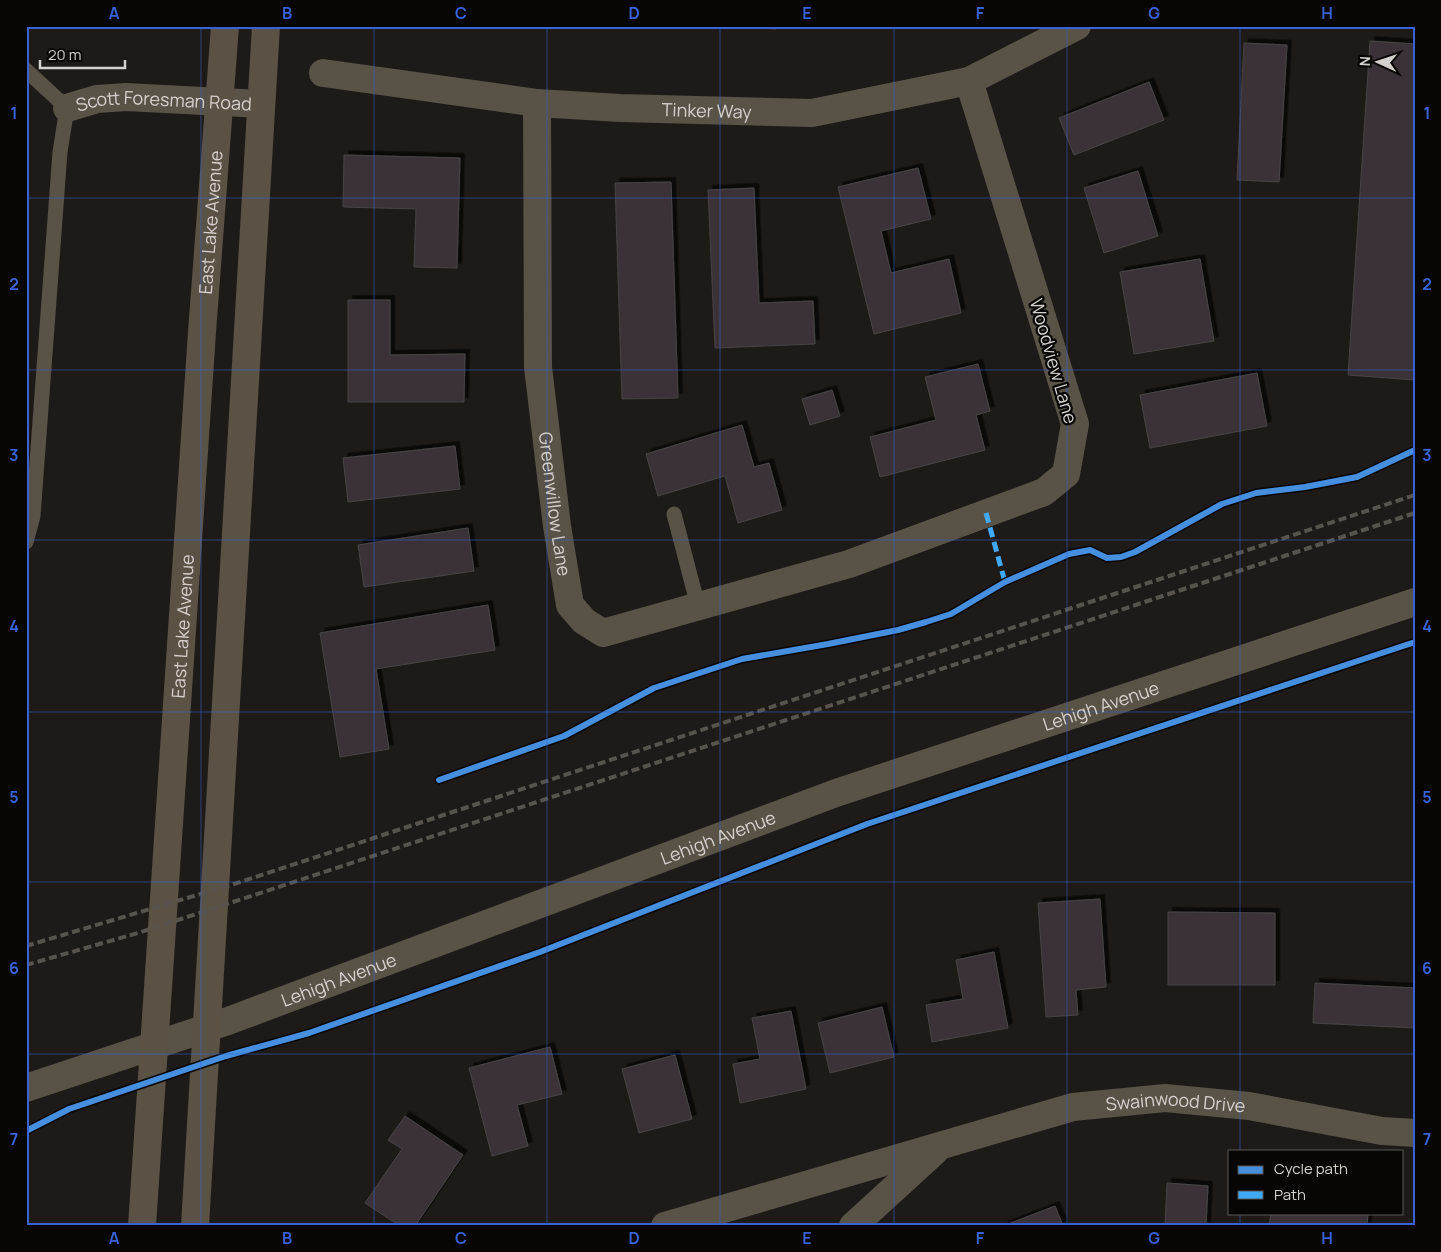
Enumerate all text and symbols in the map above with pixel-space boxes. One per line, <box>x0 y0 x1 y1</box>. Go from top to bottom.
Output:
text: A <box>109 2 120 24</box>
text: B <box>282 2 292 24</box>
text: C <box>455 2 467 24</box>
text: D <box>628 2 640 24</box>
text: E <box>802 2 812 24</box>
text: F <box>976 2 985 24</box>
text: G <box>1148 2 1160 24</box>
text: H <box>1321 2 1333 24</box>
scale bar <box>40 38 125 70</box>
north arrow <box>1354 38 1404 88</box>
text: 20 m <box>48 44 81 65</box>
text: N <box>1355 56 1374 67</box>
street label: Scott Foresman Road <box>73 85 252 117</box>
street label: Tinker Way <box>661 97 753 123</box>
text: 1 <box>10 102 18 124</box>
text: 1 <box>1423 102 1431 124</box>
street label: East Lake Avenue <box>193 149 228 295</box>
text: 2 <box>9 273 19 295</box>
text: 2 <box>1422 273 1432 295</box>
street label: Woodview Lane <box>1025 296 1083 426</box>
street label: Greenwillow Lane <box>534 431 577 578</box>
text: 3 <box>9 444 19 466</box>
text: 3 <box>1422 444 1432 466</box>
street label: East Lake Avenue <box>165 554 199 699</box>
text: 4 <box>9 615 19 637</box>
text: 4 <box>1422 615 1432 637</box>
street label: Lehigh Avenue <box>1039 675 1162 736</box>
text: 5 <box>9 786 19 808</box>
text: 5 <box>1422 786 1432 808</box>
street label: Lehigh Avenue <box>657 805 779 870</box>
street label: Lehigh Avenue <box>278 947 400 1012</box>
text: 6 <box>9 957 19 979</box>
text: 6 <box>1422 957 1432 979</box>
street label: Swainwood Drive <box>1104 1086 1247 1118</box>
text: 7 <box>10 1128 18 1150</box>
text: 7 <box>1423 1128 1431 1150</box>
legend <box>1228 1150 1404 1214</box>
text: Cycle path <box>1274 1158 1348 1179</box>
text: Path <box>1274 1184 1306 1205</box>
text: A <box>109 1227 120 1249</box>
text: B <box>282 1227 292 1249</box>
text: C <box>455 1227 467 1249</box>
text: D <box>628 1227 640 1249</box>
text: E <box>802 1227 812 1249</box>
text: F <box>976 1227 985 1249</box>
text: G <box>1148 1227 1160 1249</box>
text: H <box>1321 1227 1333 1249</box>

